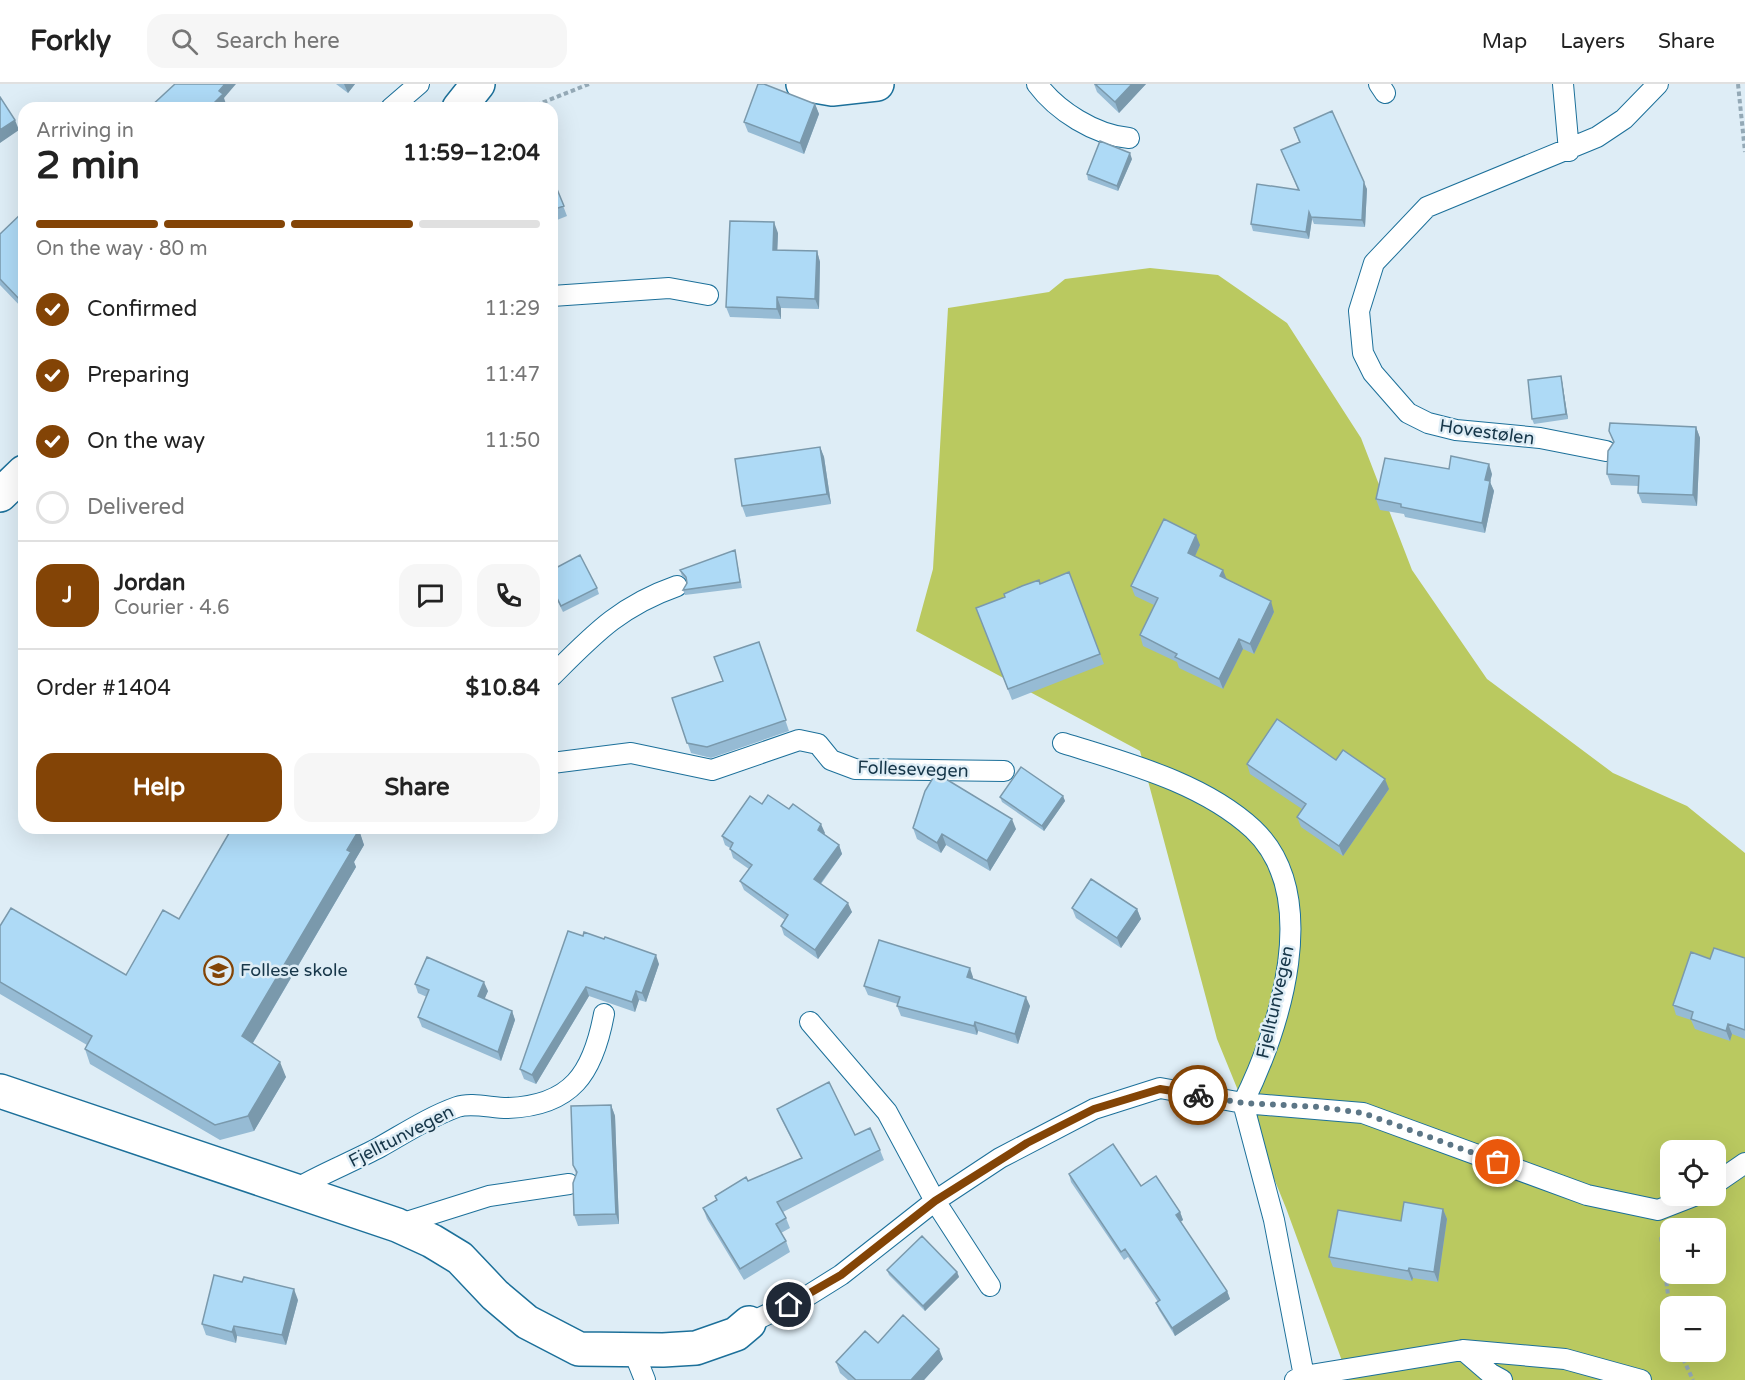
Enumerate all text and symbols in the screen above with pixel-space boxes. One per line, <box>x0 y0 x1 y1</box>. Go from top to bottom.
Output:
search box <box>147 14 567 68</box>
text: Forkly <box>30 24 111 58</box>
icon: search <box>168 25 201 58</box>
text: Search here <box>216 28 340 54</box>
text: Map <box>1482 29 1527 54</box>
text: Layers <box>1560 29 1625 54</box>
text: Share <box>1658 29 1715 54</box>
text: Arriving in <box>36 119 134 143</box>
text: 11:59–12:04 <box>403 140 540 166</box>
text: 2 min <box>36 142 140 189</box>
text: On the way · 80 m <box>36 237 208 261</box>
icon: check <box>36 293 69 326</box>
text: Confirmed <box>87 296 197 322</box>
text: 11:29 <box>485 297 540 321</box>
icon: check <box>36 359 69 392</box>
text: Preparing <box>87 362 190 388</box>
text: 11:47 <box>485 363 540 387</box>
street label: Hovestølen <box>1438 414 1536 450</box>
icon: check <box>36 425 69 458</box>
text: On the way <box>87 428 205 454</box>
text: 11:50 <box>485 429 540 453</box>
text: Delivered <box>87 494 185 520</box>
button: chat <box>399 564 462 627</box>
button: phone <box>477 564 540 627</box>
text: Jordan <box>114 570 185 596</box>
text: J <box>62 582 73 608</box>
text: Courier · 4.6 <box>114 596 229 620</box>
text: Order #1404 <box>36 675 171 701</box>
text: $10.84 <box>466 675 540 701</box>
button: Help <box>36 753 282 822</box>
button: Share <box>294 753 540 822</box>
street label: Follesevegen <box>857 756 969 782</box>
street label: Fjelltunvegen <box>1251 943 1299 1061</box>
school or university icon: Follese skole <box>203 954 235 986</box>
place label: Follese skole <box>240 959 348 981</box>
courier <box>1168 1065 1228 1125</box>
icon: bike <box>1182 1079 1215 1112</box>
street label: Fjelltunvegen <box>345 1100 457 1172</box>
pin <box>1472 1136 1523 1187</box>
map controls <box>1660 1140 1726 1362</box>
button: locate <box>1660 1140 1726 1206</box>
icon: bag <box>1481 1145 1514 1178</box>
button: + <box>1660 1218 1726 1284</box>
pin <box>763 1279 814 1330</box>
icon: home <box>772 1288 805 1321</box>
button: − <box>1660 1296 1726 1362</box>

